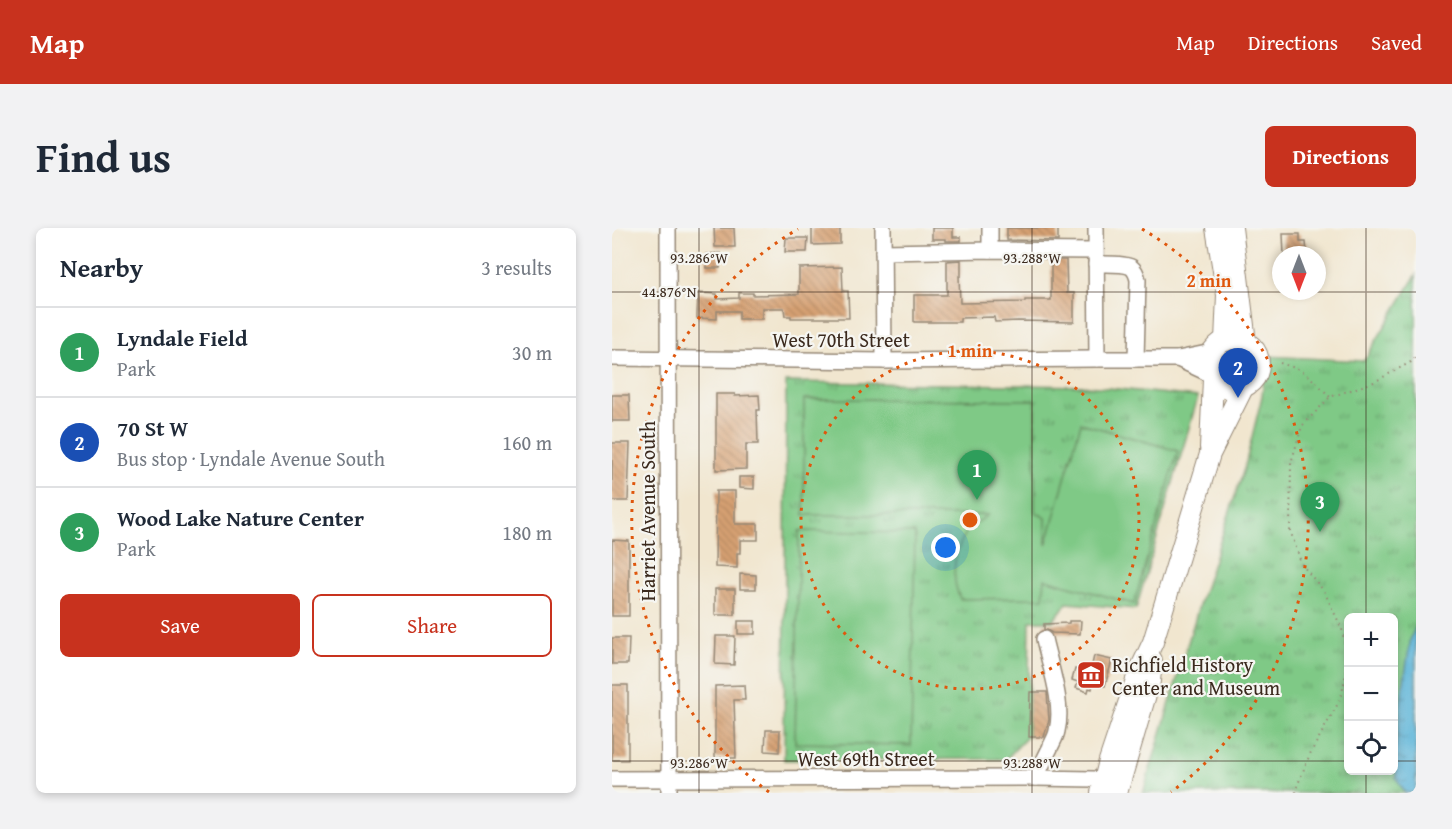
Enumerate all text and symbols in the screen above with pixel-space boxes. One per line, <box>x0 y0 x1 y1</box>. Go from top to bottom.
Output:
text: Map <box>30 22 84 63</box>
text: Map <box>1176 27 1215 58</box>
text: Directions <box>1248 27 1338 58</box>
text: Saved <box>1371 27 1422 58</box>
text: Find us <box>36 126 171 187</box>
button: Directions <box>1265 126 1416 187</box>
north arrow <box>1272 246 1326 300</box>
text: 93.286°W <box>670 247 728 268</box>
text: 93.288°W <box>1003 247 1061 268</box>
text: Nearby <box>60 248 143 287</box>
text: 3 results <box>481 253 552 282</box>
text: 2 min <box>1187 267 1232 294</box>
text: 44.876°N <box>642 281 697 302</box>
text: Lyndale Field <box>117 322 248 354</box>
street label: West 70th Street <box>772 325 910 354</box>
text: 1 min <box>948 337 993 364</box>
text: 1 <box>74 338 85 367</box>
text: 30 m <box>512 338 552 367</box>
pin: 2 <box>1218 348 1258 398</box>
text: Park <box>117 354 156 383</box>
text: 70 St W <box>117 412 188 444</box>
street label: Harriet Avenue South <box>633 421 662 601</box>
text: 2 <box>74 428 85 457</box>
text: 160 m <box>502 428 552 457</box>
text: Bus stop · Lyndale Avenue South <box>117 444 385 473</box>
pin: 1 <box>958 450 997 500</box>
pin: 3 <box>1300 482 1340 532</box>
text: Wood Lake Nature Center <box>117 502 364 534</box>
centre of rings <box>960 510 980 530</box>
text: 3 <box>74 518 85 547</box>
text: 180 m <box>502 518 552 547</box>
your location <box>931 533 960 562</box>
text: Park <box>117 534 156 563</box>
button: Save <box>60 594 300 657</box>
button: Share <box>312 594 552 657</box>
map controls <box>1344 613 1398 775</box>
button: + <box>1344 613 1398 667</box>
place label: Richfield History Center and Museum <box>1112 650 1281 702</box>
museum icon: Richfield History Center and Museum <box>1075 659 1107 691</box>
button: − <box>1344 667 1398 721</box>
button: locate <box>1344 721 1398 775</box>
street label: West 69th Street <box>797 744 935 773</box>
text: 93.286°W <box>670 752 728 773</box>
text: 93.288°W <box>1003 752 1061 773</box>

